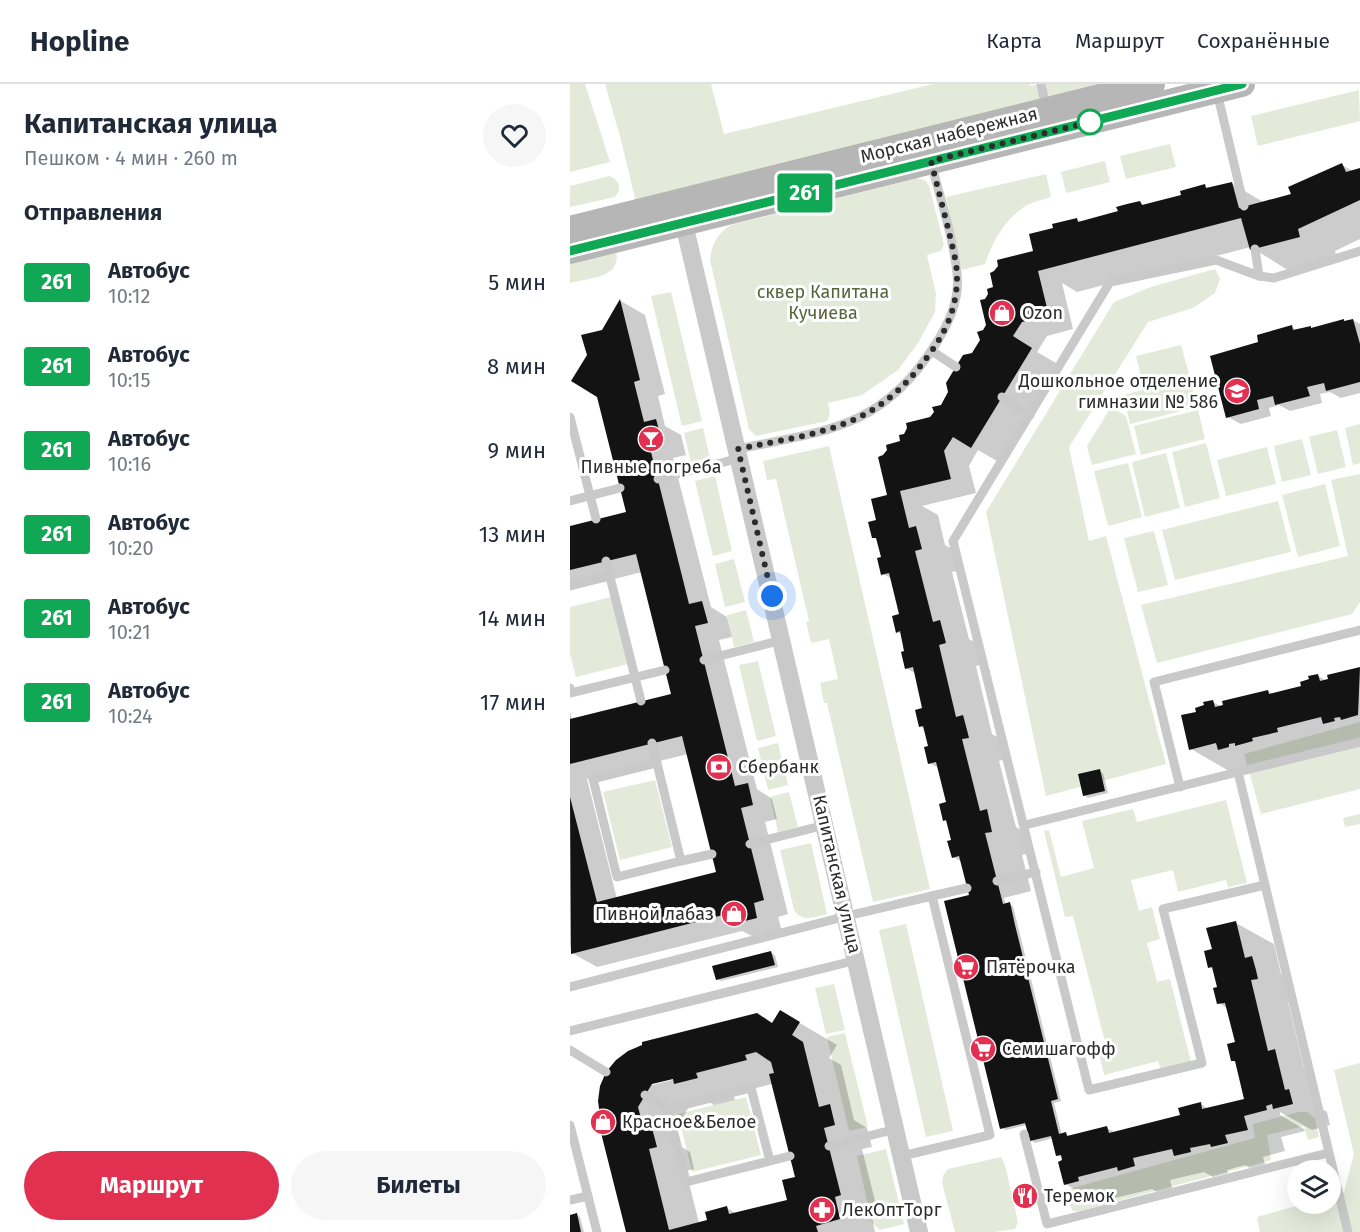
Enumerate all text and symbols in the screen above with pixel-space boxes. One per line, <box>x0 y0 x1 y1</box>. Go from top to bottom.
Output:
text: Hopline <box>30 25 130 58</box>
text: Карта <box>986 28 1042 54</box>
text: Маршрут <box>1075 28 1164 54</box>
text: Сохранённые <box>1197 28 1330 54</box>
street label: Морская набережная <box>858 102 1040 168</box>
button: heart <box>483 104 546 167</box>
text: Капитанская улица <box>24 107 278 140</box>
unlabelled marker <box>1077 109 1103 135</box>
text: Пешком · 4 мин · 260 m <box>24 146 238 170</box>
line badge: 261 <box>770 174 840 212</box>
text: 261 <box>789 180 821 206</box>
text: Отправления <box>24 199 162 226</box>
text: Автобус <box>108 257 190 284</box>
text: 261 <box>41 269 73 295</box>
text: 5 мин <box>488 269 546 296</box>
park label: сквер Капитана Кучиева <box>757 281 889 324</box>
text: 10:12 <box>108 284 150 308</box>
shop icon: Ozon <box>987 298 1017 328</box>
place label: Ozon <box>1022 302 1063 324</box>
text: Автобус <box>108 341 190 368</box>
text: 261 <box>41 353 73 379</box>
text: 8 мин <box>487 353 546 380</box>
text: 10:15 <box>108 368 151 392</box>
place label: Дошкольное отделение гимназии № 586 <box>1018 370 1218 413</box>
school or university icon: Дошкольное отделение гимназии № 586 <box>1222 376 1252 406</box>
bar icon: Пивные погреба <box>636 424 666 454</box>
text: Автобус <box>108 425 190 452</box>
text: 261 <box>41 437 73 463</box>
text: 9 мин <box>488 437 546 464</box>
text: 10:16 <box>108 452 151 476</box>
place label: Пивные погреба <box>581 456 721 478</box>
text: Автобус <box>108 509 190 536</box>
text: 261 <box>41 521 73 547</box>
text: 13 мин <box>479 521 546 548</box>
text: 10:20 <box>108 536 154 560</box>
your location <box>757 581 787 611</box>
text: Автобус <box>108 593 190 620</box>
text: 261 <box>41 605 73 631</box>
text: 14 мин <box>478 605 546 632</box>
text: 10:21 <box>108 620 151 644</box>
text: Автобус <box>108 677 190 704</box>
text: 261 <box>41 689 73 715</box>
text: 17 мин <box>480 689 546 716</box>
text: 10:24 <box>108 704 153 728</box>
bank icon: Сбербанк <box>704 752 734 782</box>
place label: Сбербанк <box>738 756 819 778</box>
street label: Капитанская улица <box>808 793 866 955</box>
shop icon: Пивной лабаз <box>719 899 749 929</box>
place label: Пивной лабаз <box>595 903 714 925</box>
supermarket icon: Пятёрочка <box>951 952 981 982</box>
place label: Пятёрочка <box>986 956 1076 978</box>
supermarket icon: Семишагофф <box>968 1034 998 1064</box>
place label: Семишагофф <box>1002 1038 1116 1060</box>
shop icon: Красное&Белое <box>588 1107 618 1137</box>
place label: Красное&Белое <box>622 1111 756 1133</box>
button: Маршрут <box>24 1151 279 1220</box>
button: Билеты <box>291 1151 546 1220</box>
map controls <box>1287 1160 1341 1214</box>
button: layers <box>1287 1160 1341 1214</box>
restaurant icon: Теремок <box>1010 1181 1040 1211</box>
place label: Теремок <box>1044 1185 1115 1207</box>
pharmacy icon: ЛекОптТорг <box>807 1195 837 1225</box>
place label: ЛекОптТорг <box>842 1199 942 1221</box>

